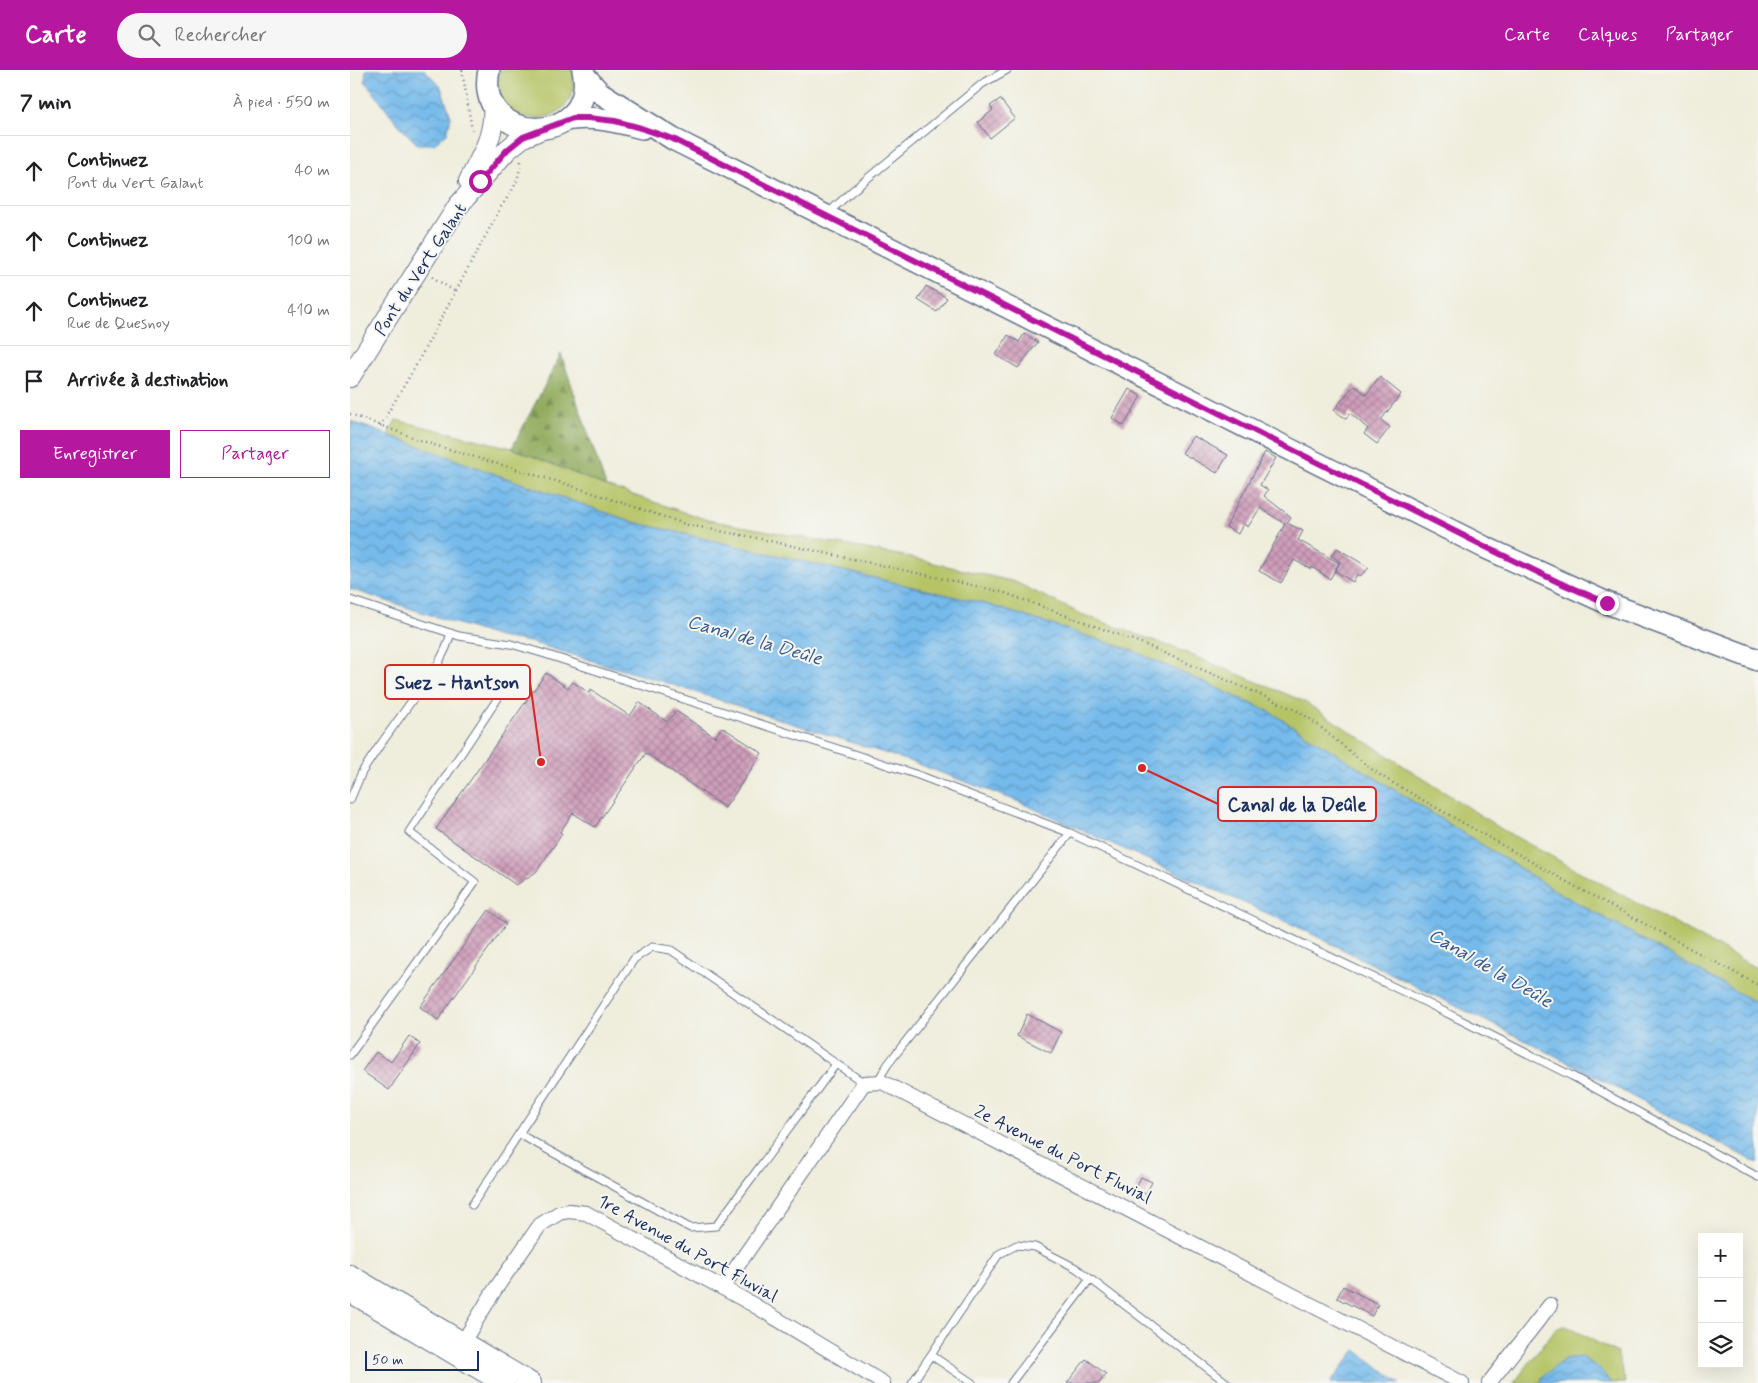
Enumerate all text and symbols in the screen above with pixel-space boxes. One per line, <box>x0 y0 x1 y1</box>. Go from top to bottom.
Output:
search box <box>117 13 467 58</box>
text: Carte <box>25 20 87 51</box>
icon: search <box>135 21 163 49</box>
text: Rechercher <box>175 23 267 48</box>
text: Carte <box>1504 23 1550 47</box>
text: Calques <box>1578 23 1637 47</box>
text: Partager <box>1665 23 1733 47</box>
text: 7 min <box>20 89 72 117</box>
text: À pied · 550 m <box>233 92 330 113</box>
text: Continuez <box>67 148 148 173</box>
icon: ahead <box>20 157 48 185</box>
text: 40 m <box>294 160 330 181</box>
route start <box>469 170 492 193</box>
text: Pont du Vert Galant <box>67 173 203 194</box>
street label: Pont du Vert Galant <box>369 198 473 340</box>
icon: ahead <box>20 227 48 255</box>
text: Continuez <box>67 228 148 253</box>
text: 100 m <box>287 230 330 251</box>
text: Continuez <box>67 288 148 313</box>
icon: ahead <box>20 297 48 325</box>
text: 410 m <box>287 300 330 321</box>
text: Rue de Quesnoy <box>67 313 170 334</box>
icon: arrive <box>20 367 48 395</box>
text: Arrivée à destination <box>67 368 228 393</box>
button: Enregistrer <box>20 430 170 478</box>
button: Partager <box>180 430 330 478</box>
route end <box>1596 592 1619 615</box>
water label: Canal de la Deûle <box>684 609 825 672</box>
callout: Suez - Hantson <box>385 665 530 699</box>
text: Suez - Hantson <box>395 671 519 696</box>
callout: Canal de la Deûle <box>1218 787 1376 821</box>
text: Canal de la Deûle <box>1228 793 1367 818</box>
water label: Canal de la Deûle <box>1424 923 1557 1014</box>
street label: 2e Avenue du Port Fluvial <box>970 1100 1155 1210</box>
street label: 1re Avenue du Port Fluvial <box>593 1189 782 1308</box>
map controls <box>1698 1233 1743 1368</box>
button: + <box>1698 1233 1743 1278</box>
button: − <box>1698 1278 1743 1323</box>
button: layers <box>1698 1323 1743 1368</box>
scale bar <box>365 1348 479 1371</box>
text: 50 m <box>372 1351 403 1369</box>

